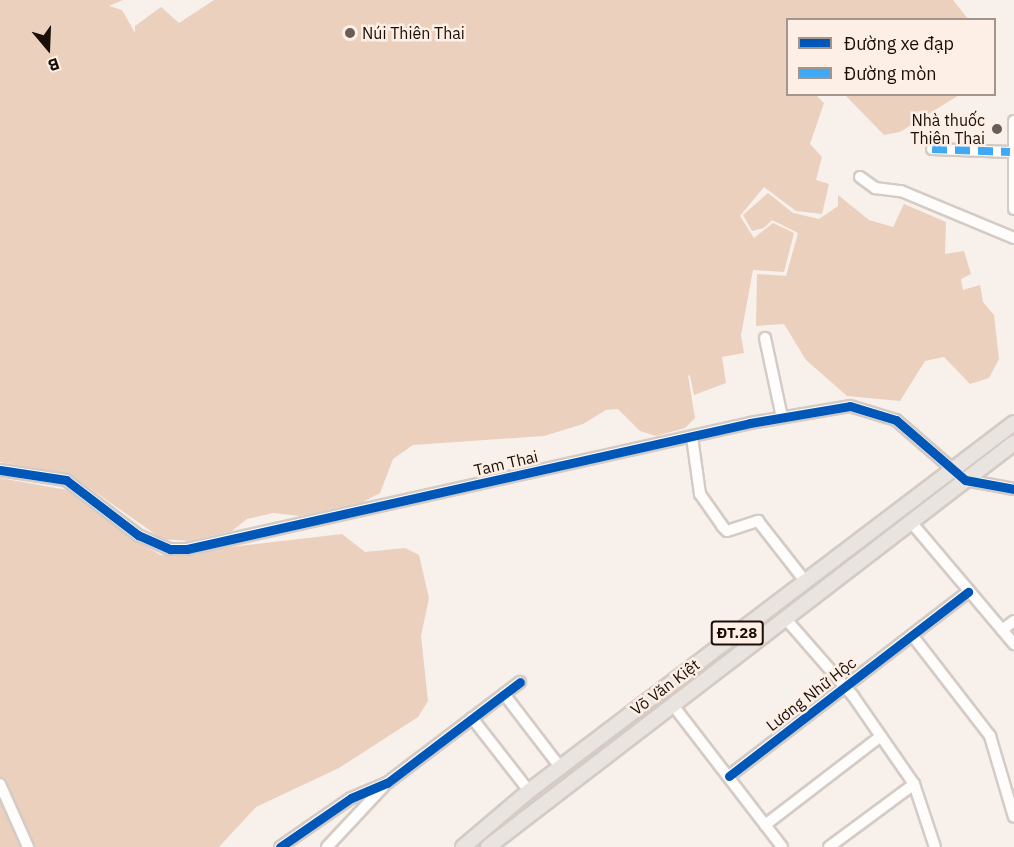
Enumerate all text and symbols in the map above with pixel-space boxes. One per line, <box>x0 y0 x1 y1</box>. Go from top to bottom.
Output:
north arrow <box>18 18 78 78</box>
legend <box>786 18 996 96</box>
place label: Núi Thiên Thai <box>362 23 465 43</box>
marker: Núi Thiên Thai <box>343 26 357 40</box>
text: Đường xe đạp <box>844 32 954 55</box>
text: B <box>46 54 62 76</box>
text: Đường mòn <box>844 62 936 85</box>
place label: Nhà thuốc Thiên Thai <box>910 110 985 148</box>
marker: Nhà thuốc Thiên Thai <box>990 122 1004 136</box>
street label: Tam Thai <box>472 446 540 480</box>
road number: ĐT.28 <box>710 621 764 645</box>
street label: Lương Nhữ Hộc <box>762 653 860 735</box>
street label: Võ Văn Kiệt <box>627 655 703 719</box>

